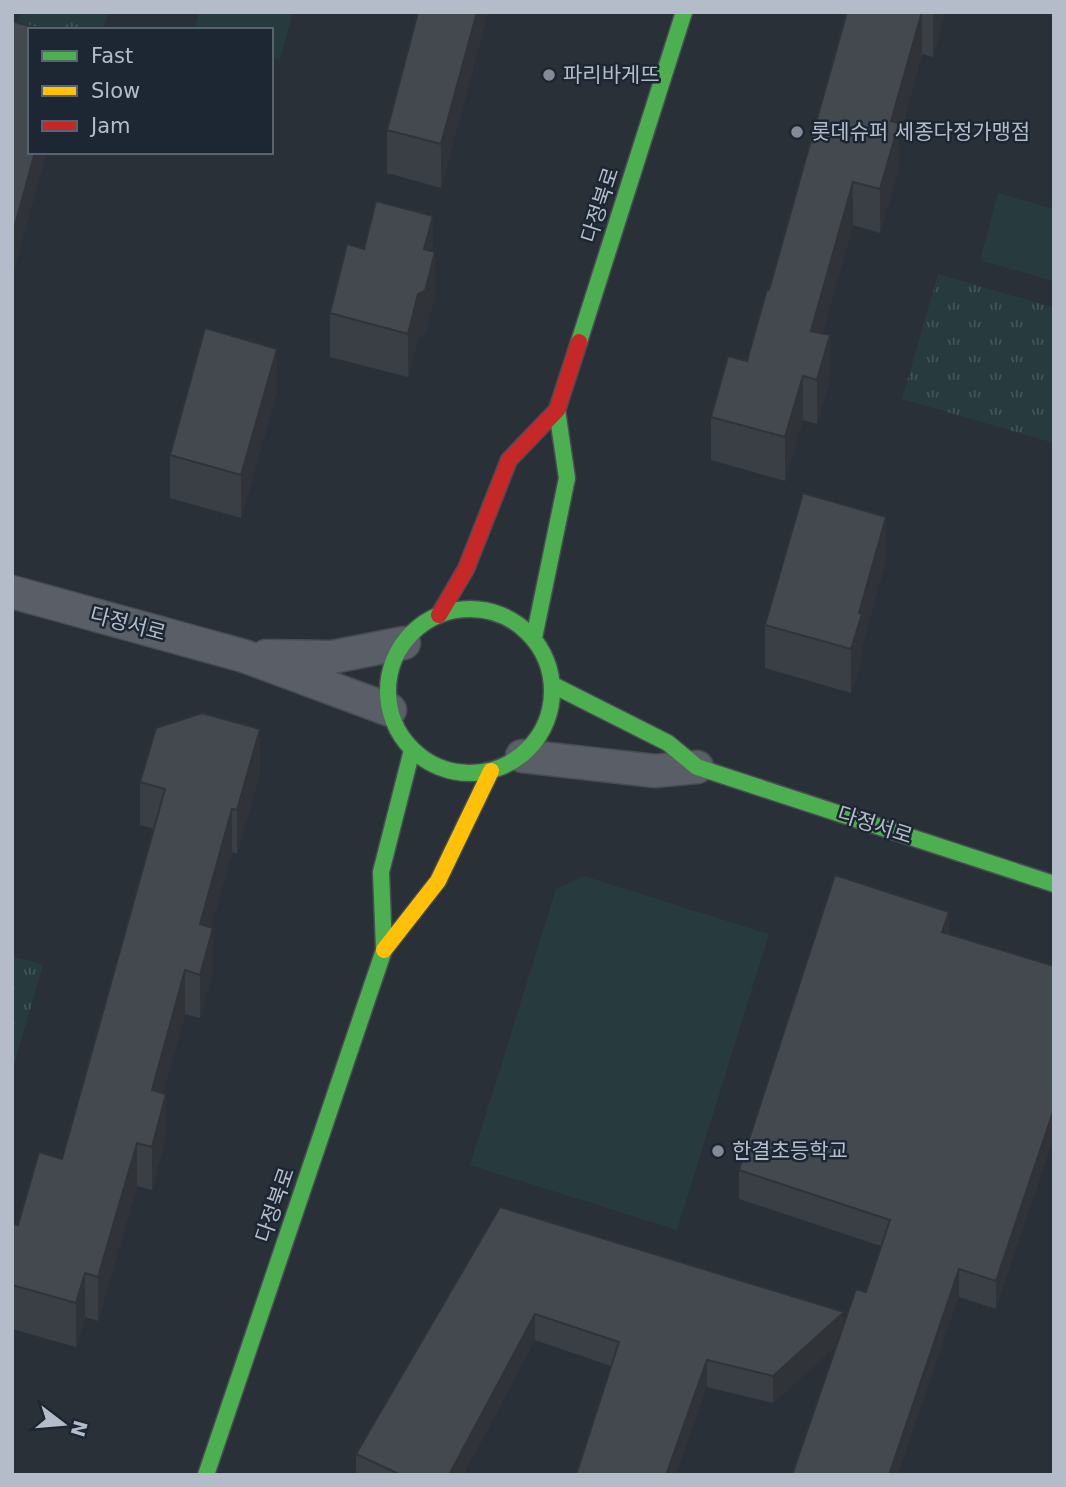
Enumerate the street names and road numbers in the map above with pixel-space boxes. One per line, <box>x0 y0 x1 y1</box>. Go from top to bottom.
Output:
street label: 다정북로 <box>577 165 623 245</box>
street label: 다정서로 <box>88 602 168 646</box>
street label: 다정서로 <box>835 802 915 848</box>
street label: 다정북로 <box>251 1165 299 1245</box>

